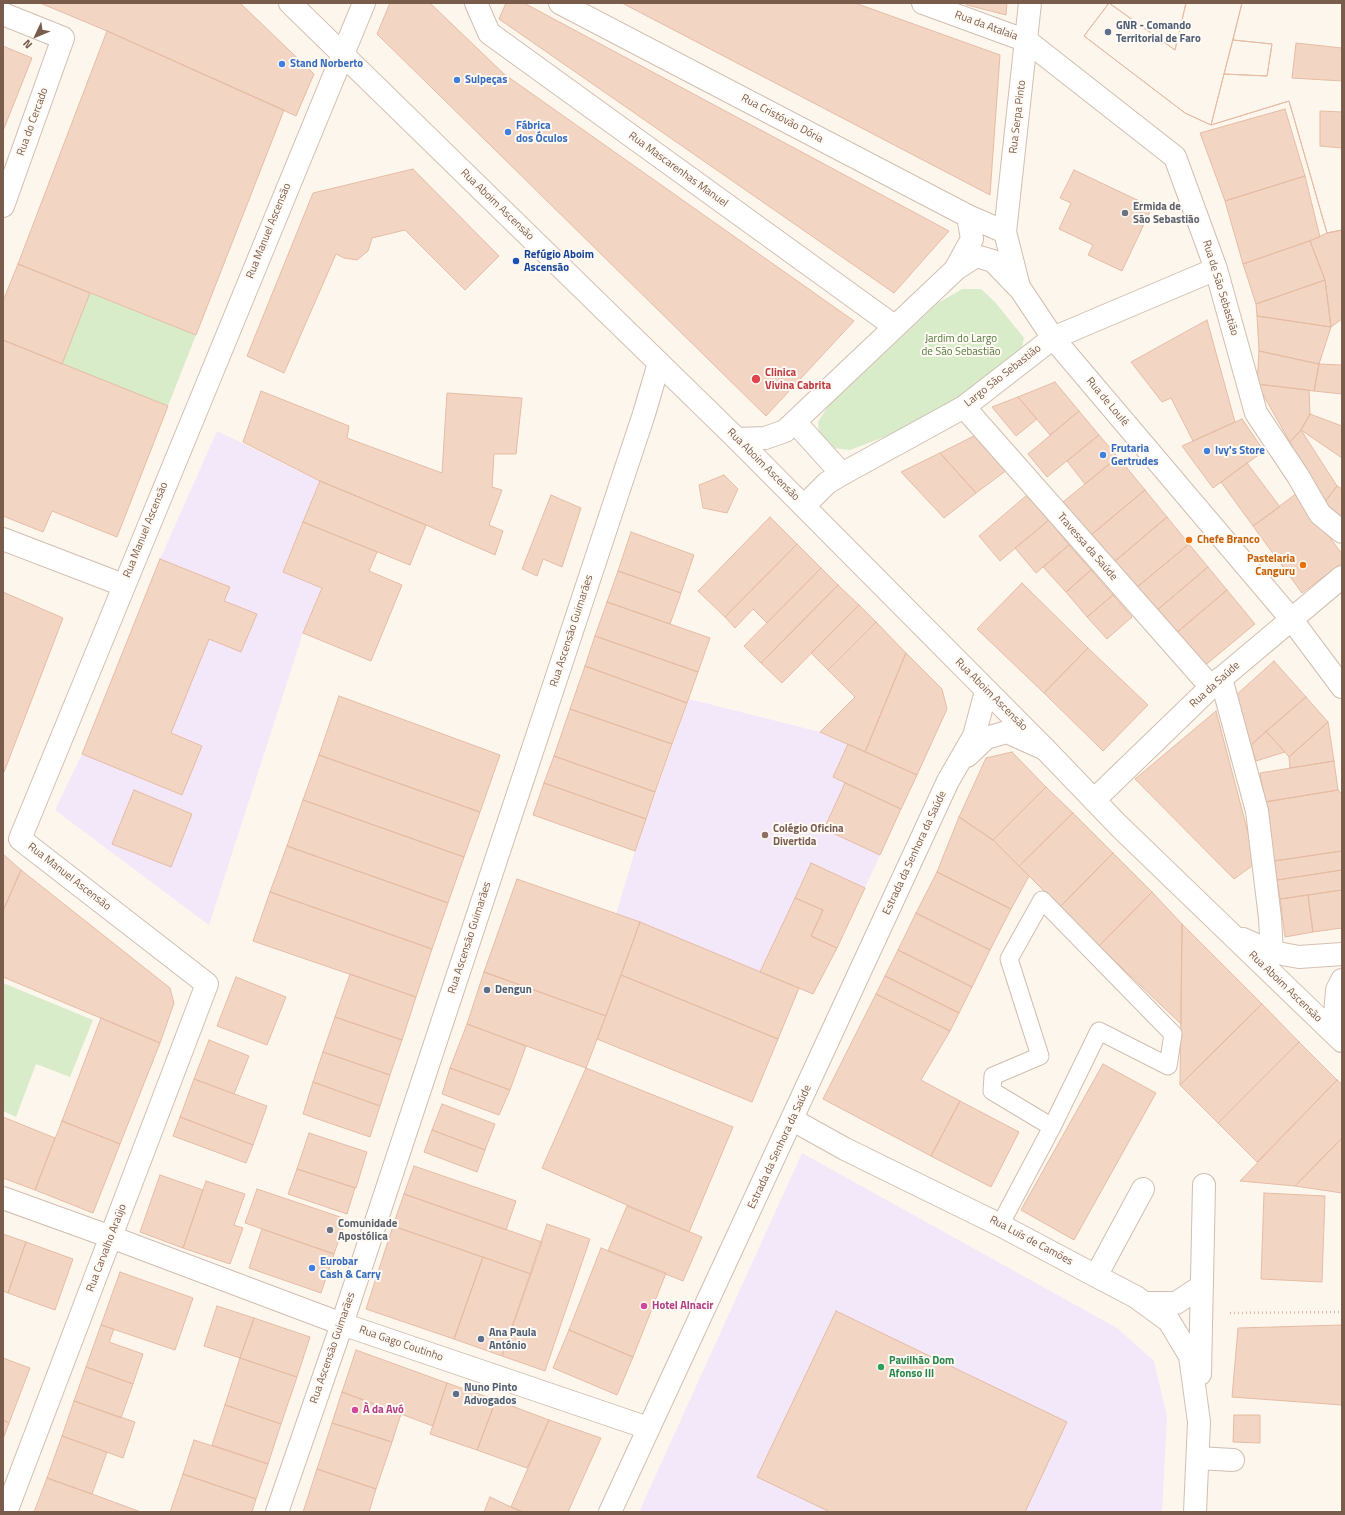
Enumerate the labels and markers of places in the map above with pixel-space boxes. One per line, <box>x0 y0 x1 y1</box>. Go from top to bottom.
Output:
place label: GNR - Comando Territorial de Faro <box>1116 19 1201 45</box>
marker: GNR - Comando Territorial de Faro <box>1103 27 1113 37</box>
place label: Stand Norberto <box>290 57 363 71</box>
marker: Stand Norberto <box>277 59 287 69</box>
place label: Sulpeças <box>465 73 507 87</box>
marker: Sulpeças <box>452 75 462 85</box>
place label: Fábrica dos Óculos <box>516 119 568 145</box>
marker: Fábrica dos Óculos <box>503 127 513 137</box>
place label: Ermida de São Sebastião <box>1133 200 1200 226</box>
marker: Ermida de São Sebastião <box>1120 208 1130 218</box>
place label: Refúgio Aboim Ascensão <box>524 248 594 274</box>
marker: Refúgio Aboim Ascensão <box>511 256 521 266</box>
place label: Clinica Vivina Cabrita <box>765 366 831 392</box>
marker: Clinica Vivina Cabrita <box>750 373 762 385</box>
place label: Frutaria Gertrudes <box>1111 442 1158 468</box>
place label: Ivy's Store <box>1215 444 1265 458</box>
marker: Ivy's Store <box>1202 446 1212 456</box>
marker: Frutaria Gertrudes <box>1098 450 1108 460</box>
place label: Chefe Branco <box>1197 533 1260 547</box>
marker: Chefe Branco <box>1184 535 1194 545</box>
place label: Pastelaria Canguru <box>1247 552 1295 578</box>
marker: Pastelaria Canguru <box>1298 560 1308 570</box>
place label: Colégio Oficina Divertida <box>773 822 844 848</box>
marker: Colégio Oficina Divertida <box>760 830 770 840</box>
place label: Dengun <box>495 983 532 997</box>
marker: Dengun <box>482 985 492 995</box>
place label: Comunidade Apostólica <box>338 1217 397 1243</box>
marker: Comunidade Apostólica <box>325 1225 335 1235</box>
place label: Eurobar Cash & Carry <box>320 1255 381 1281</box>
marker: Eurobar Cash & Carry <box>307 1263 317 1273</box>
place label: Hotel Alnacir <box>652 1299 713 1313</box>
marker: Hotel Alnacir <box>639 1301 649 1311</box>
place label: Ana Paula António <box>489 1326 536 1352</box>
marker: Ana Paula António <box>476 1334 486 1344</box>
place label: Pavilhão Dom Afonso III <box>889 1354 954 1380</box>
marker: Pavilhão Dom Afonso III <box>876 1362 886 1372</box>
place label: Nuno Pinto Advogados <box>464 1381 517 1407</box>
marker: Nuno Pinto Advogados <box>451 1389 461 1399</box>
place label: À da Avó <box>363 1403 404 1417</box>
marker: À da Avó <box>350 1405 360 1415</box>

